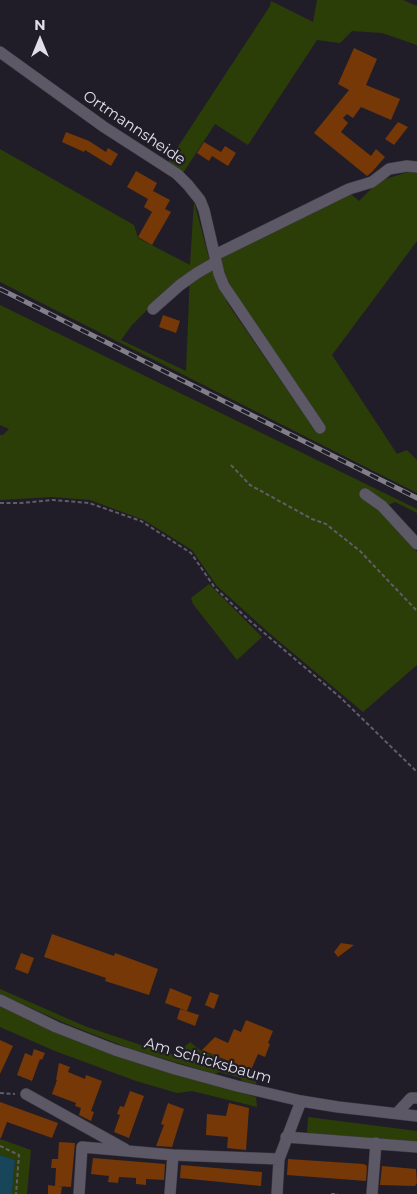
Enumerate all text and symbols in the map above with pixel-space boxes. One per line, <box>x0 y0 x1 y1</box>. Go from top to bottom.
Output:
north arrow <box>15 15 65 65</box>
text: N <box>34 16 46 34</box>
street label: Ortmannsheide <box>79 87 189 169</box>
street label: Am Schicksbaum <box>142 1034 274 1088</box>

